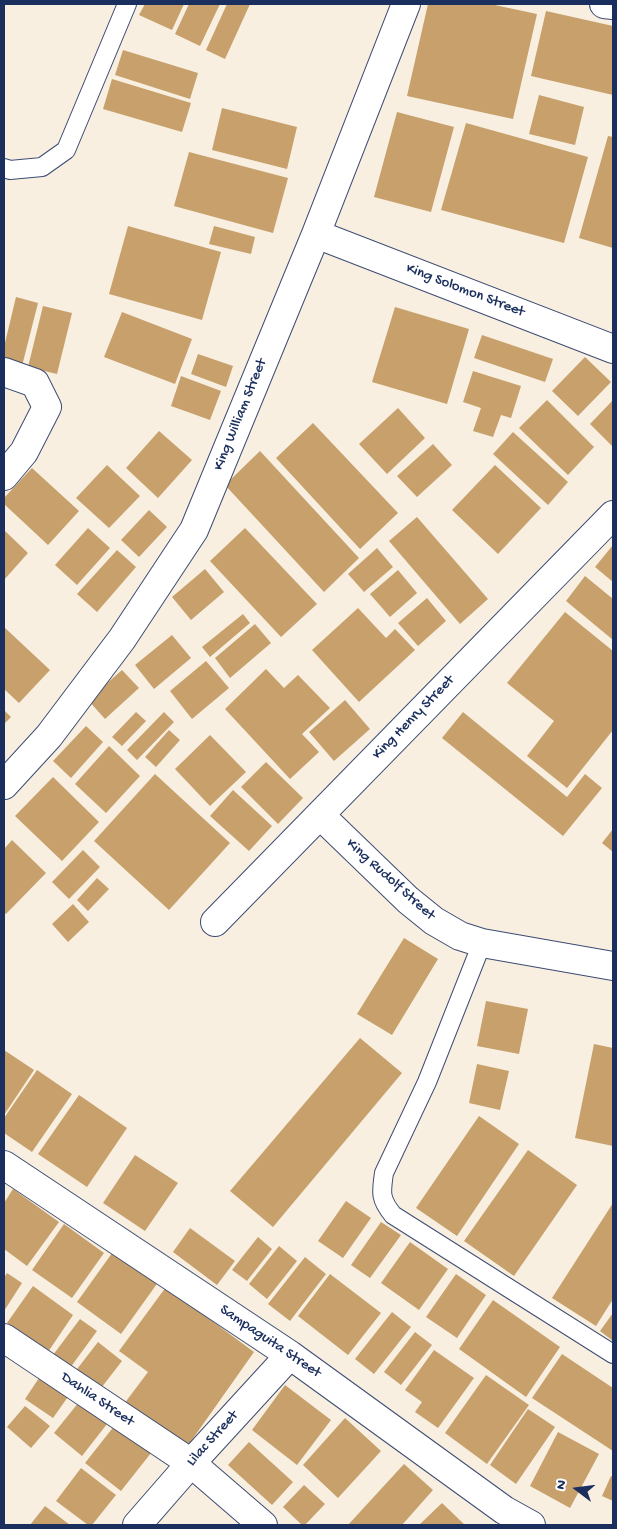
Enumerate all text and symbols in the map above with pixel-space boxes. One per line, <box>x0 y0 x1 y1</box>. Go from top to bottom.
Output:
street label: King Solomon Street <box>403 260 527 322</box>
street label: King William Street <box>210 356 272 474</box>
street label: King Henry Street <box>369 672 459 764</box>
street label: King Rudolf Street <box>342 835 438 925</box>
street label: Sampaguita Street <box>216 1301 324 1383</box>
street label: Dahlia Street <box>57 1369 137 1431</box>
street label: Lilac Street <box>183 1407 243 1471</box>
north arrow <box>552 1464 602 1514</box>
text: N <box>553 1478 571 1492</box>

